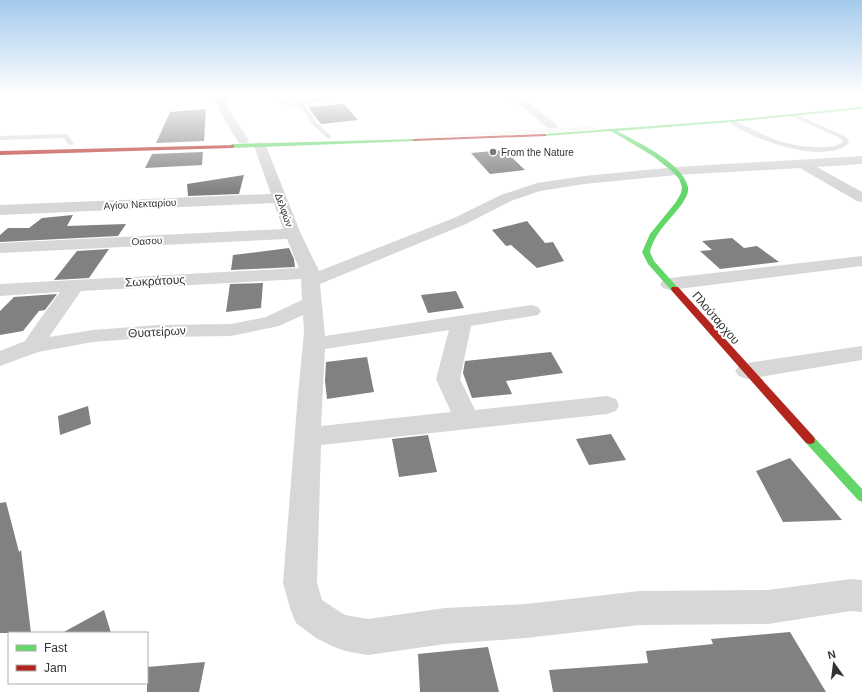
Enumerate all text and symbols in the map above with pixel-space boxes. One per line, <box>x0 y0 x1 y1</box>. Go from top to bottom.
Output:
marker: From the Nature <box>488 147 498 157</box>
place label: From the Nature <box>501 147 574 158</box>
street label: Δελφών <box>273 192 295 228</box>
street label: Αγίου Νεκταρίου <box>103 197 177 211</box>
street label: Οασου <box>131 235 163 247</box>
street label: Σωκράτους <box>125 272 186 290</box>
street label: Πλούταρχου <box>689 289 743 347</box>
street label: Θυατείρων <box>128 323 186 341</box>
legend <box>8 632 148 684</box>
text: Fast <box>44 641 68 655</box>
north arrow <box>814 644 854 684</box>
text: N <box>826 648 837 661</box>
text: Jam <box>44 661 67 675</box>

